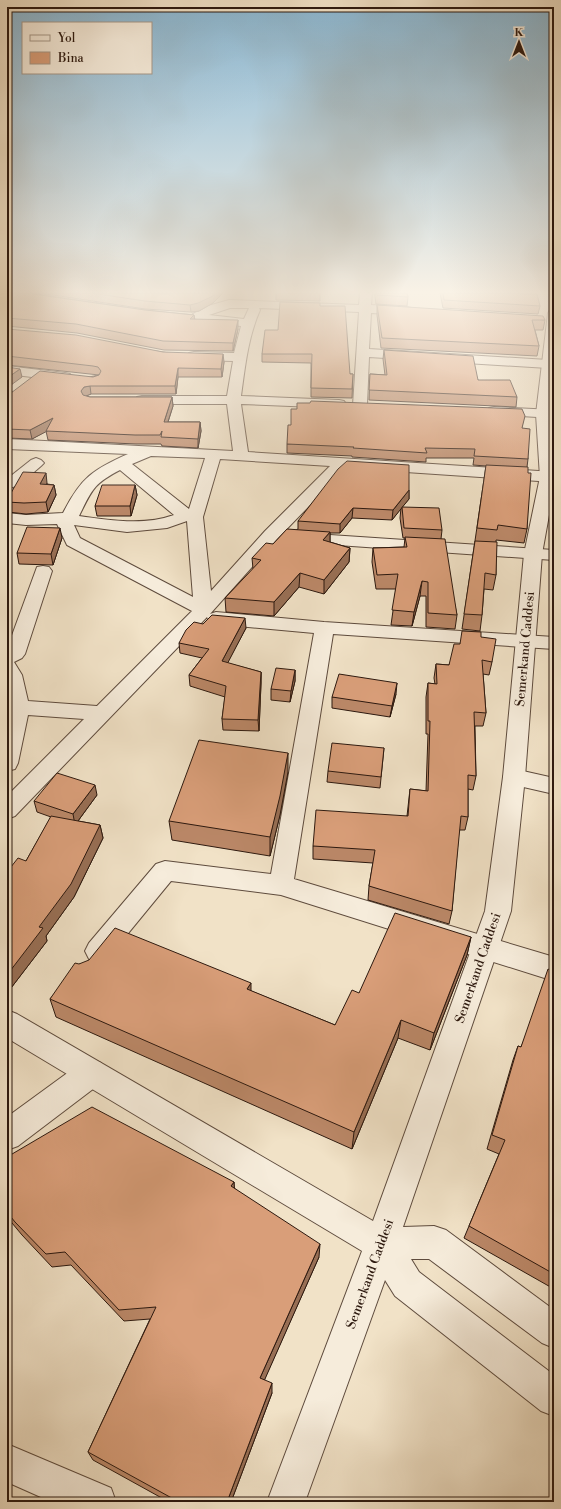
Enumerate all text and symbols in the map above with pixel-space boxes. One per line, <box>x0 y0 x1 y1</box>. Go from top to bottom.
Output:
legend <box>22 22 152 74</box>
north arrow <box>499 22 539 62</box>
text: K <box>515 26 525 40</box>
text: Yol <box>57 31 76 46</box>
text: Bina <box>57 51 85 66</box>
street label: Semerkand Caddesi <box>512 591 538 707</box>
street label: Semerkand Caddesi <box>452 911 504 1025</box>
street label: Semerkand Caddesi <box>343 1217 397 1331</box>

